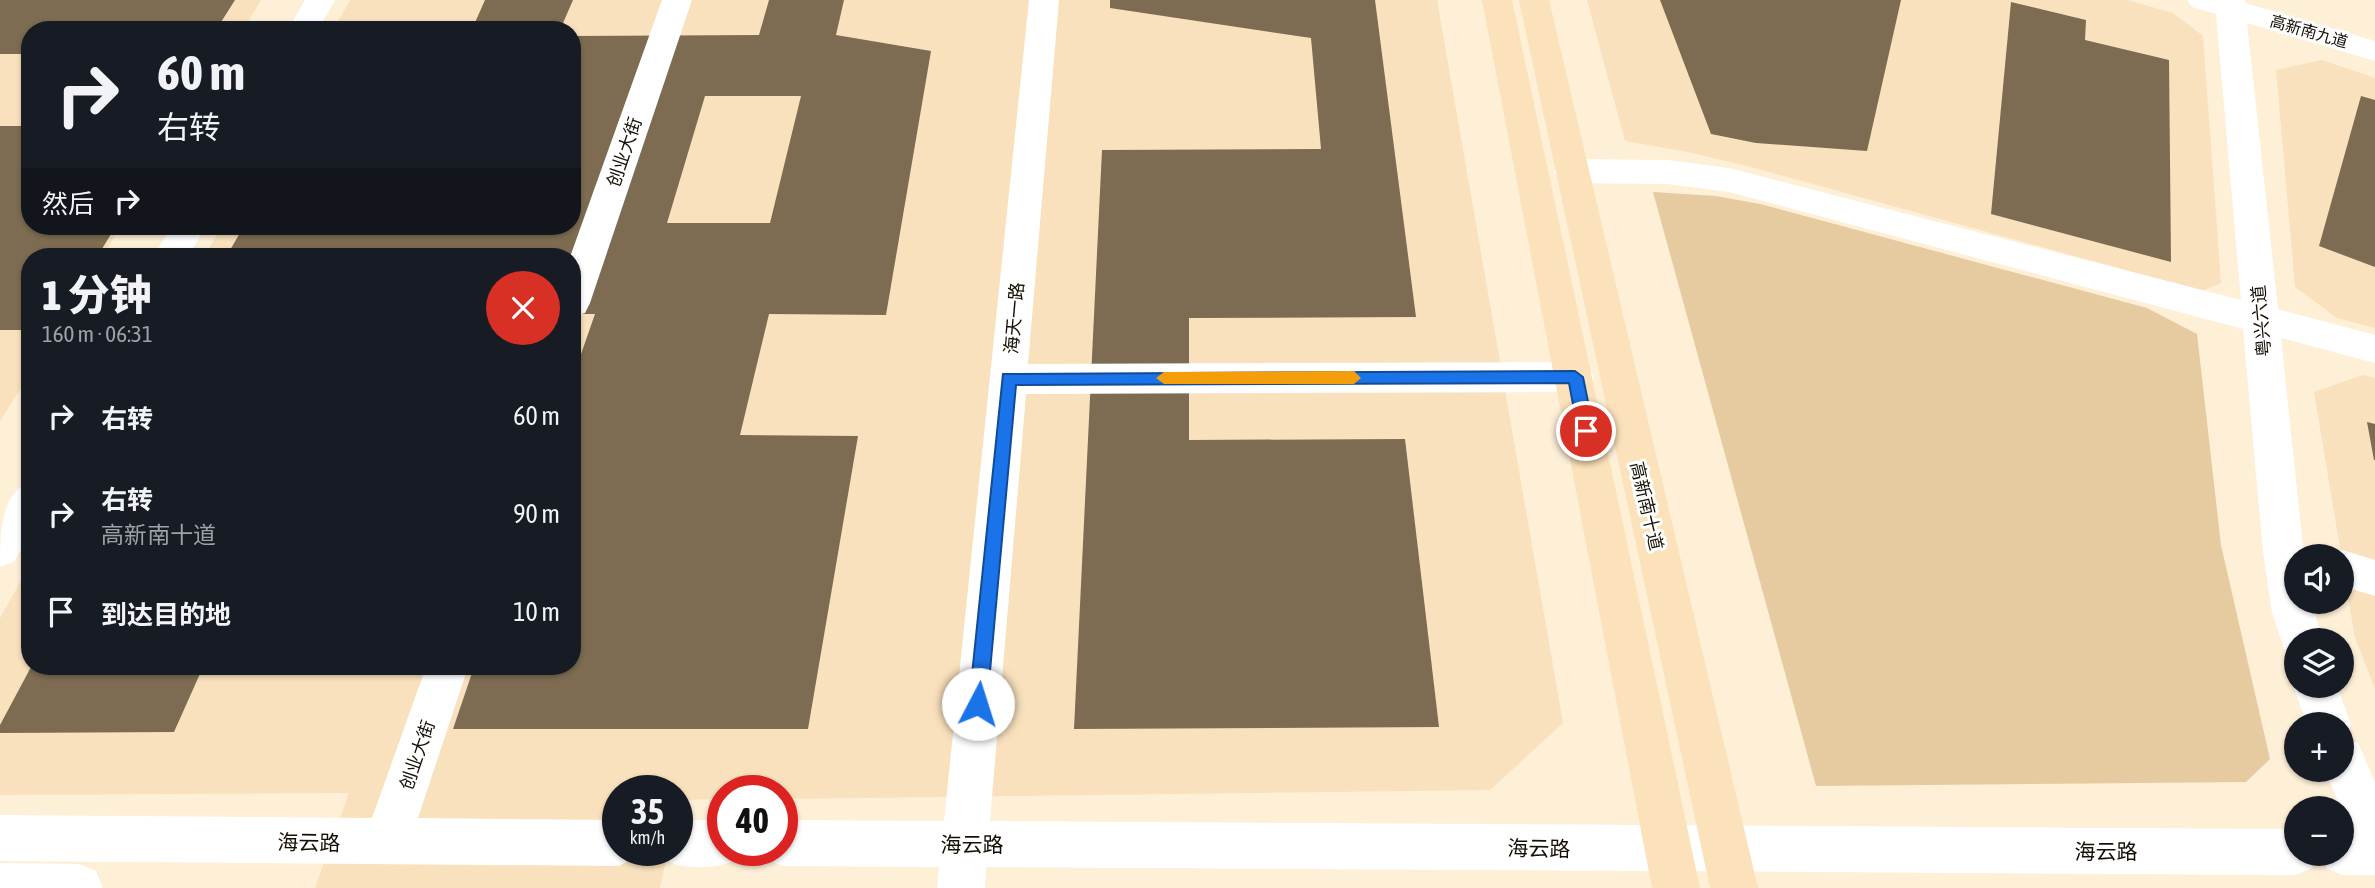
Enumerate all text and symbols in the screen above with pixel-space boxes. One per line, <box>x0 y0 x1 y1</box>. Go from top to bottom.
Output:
street label: 高新南九道 <box>2268 11 2350 51</box>
text: 60 m <box>157 44 245 100</box>
icon: right <box>42 49 133 140</box>
text: 右转 <box>157 109 221 146</box>
street label: 创业大街 <box>602 115 646 189</box>
icon: right <box>108 182 146 220</box>
text: 然后 <box>42 189 94 219</box>
text: 1 分钟 <box>42 271 152 319</box>
button: close <box>486 271 560 345</box>
street label: 海天一路 <box>1000 281 1028 355</box>
street label: 粤兴六道 <box>2247 284 2275 358</box>
text: 160 m · 06:31 <box>42 321 153 347</box>
icon: right <box>42 397 80 435</box>
text: 60 m <box>513 401 560 431</box>
pin <box>1556 401 1616 461</box>
text: 右转 <box>101 404 153 434</box>
icon: arrive <box>1567 412 1605 450</box>
street label: 高新南十道 <box>1627 460 1667 552</box>
text: 右转 <box>101 485 153 515</box>
icon: right <box>42 495 80 533</box>
text: 90 m <box>513 499 560 529</box>
text: 高新南十道 <box>101 522 216 548</box>
map controls <box>2284 544 2354 866</box>
button: sound <box>2284 544 2354 614</box>
icon: arrive <box>42 593 80 631</box>
text: 10 m <box>513 597 560 627</box>
text: 到达目的地 <box>101 600 231 630</box>
button: layers <box>2284 628 2354 698</box>
position arrow <box>941 667 1015 741</box>
button: + <box>2284 712 2354 782</box>
street label: 创业大街 <box>395 718 439 792</box>
speed limit sign: 40 <box>707 775 798 866</box>
text: 35 <box>631 791 664 831</box>
button: − <box>2284 796 2354 866</box>
text: km/h <box>630 827 665 848</box>
street label: 海云路 <box>277 829 341 855</box>
street label: 海云路 <box>941 832 1004 856</box>
street label: 海云路 <box>1507 835 1571 861</box>
street label: 海云路 <box>2075 839 2138 863</box>

